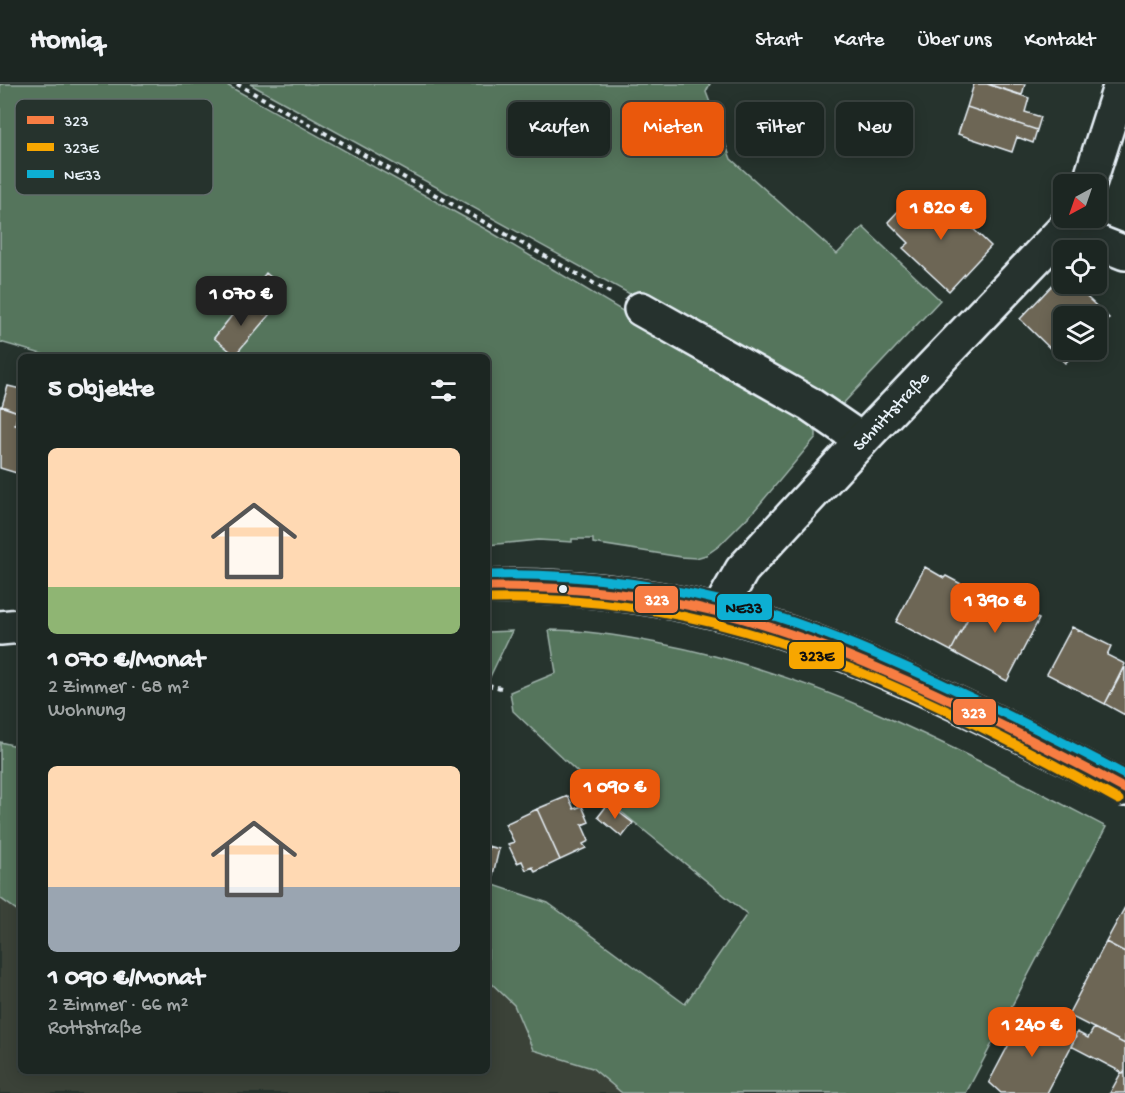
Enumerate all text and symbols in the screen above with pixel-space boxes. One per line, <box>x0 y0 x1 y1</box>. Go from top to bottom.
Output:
text: Homiq <box>30 25 103 58</box>
text: Start <box>755 29 801 54</box>
text: Karte <box>834 29 884 54</box>
text: Über uns <box>917 29 991 54</box>
text: Kontakt <box>1024 29 1095 54</box>
legend <box>15 99 213 195</box>
chip: Kaufen <box>508 102 610 156</box>
chip: Mieten <box>622 102 724 156</box>
chip: Filter <box>736 102 824 156</box>
chip: Neu <box>836 102 913 156</box>
text: 323 <box>63 114 88 133</box>
text: 323E <box>63 141 99 160</box>
text: NE33 <box>64 168 101 187</box>
north arrow <box>1053 174 1107 228</box>
map controls <box>1053 174 1107 360</box>
pin: 1 820 € <box>886 190 996 241</box>
text: 1 820 € <box>910 198 972 221</box>
button: locate <box>1053 240 1107 294</box>
pin: 1 070 € <box>186 276 296 327</box>
text: 1 070 € <box>210 284 272 307</box>
button: layers <box>1053 306 1107 360</box>
street label: Schnittstraße <box>849 368 935 456</box>
icon: filters <box>427 374 460 407</box>
text: 5 Objekte <box>48 375 154 406</box>
icon: home <box>200 487 308 595</box>
unlabelled marker <box>557 583 569 595</box>
pin: 1 390 € <box>940 583 1050 634</box>
line badge: 323 <box>634 585 679 614</box>
text: 1 390 € <box>964 591 1026 614</box>
text: 323 <box>644 593 669 612</box>
line badge: NE33 <box>716 593 773 621</box>
text: NE33 <box>725 601 763 620</box>
line badge: 323E <box>788 641 845 670</box>
text: 1 070 €/Monat <box>48 646 205 677</box>
text: 323E <box>799 649 835 668</box>
text: 2 Zimmer · 68 m² <box>48 677 189 700</box>
line badge: 323 <box>952 698 997 726</box>
text: Wohnung <box>48 700 126 723</box>
text: 323 <box>961 706 986 725</box>
pin: 1 090 € <box>560 769 670 820</box>
text: 1 090 € <box>584 777 646 800</box>
icon: home <box>200 805 308 913</box>
text: 1 090 €/Monat <box>48 964 204 995</box>
text: 2 Zimmer · 66 m² <box>48 995 189 1018</box>
pin: 1 240 € <box>977 1007 1087 1058</box>
text: 1 240 € <box>1002 1015 1062 1038</box>
text: Rottstraße <box>48 1018 141 1041</box>

